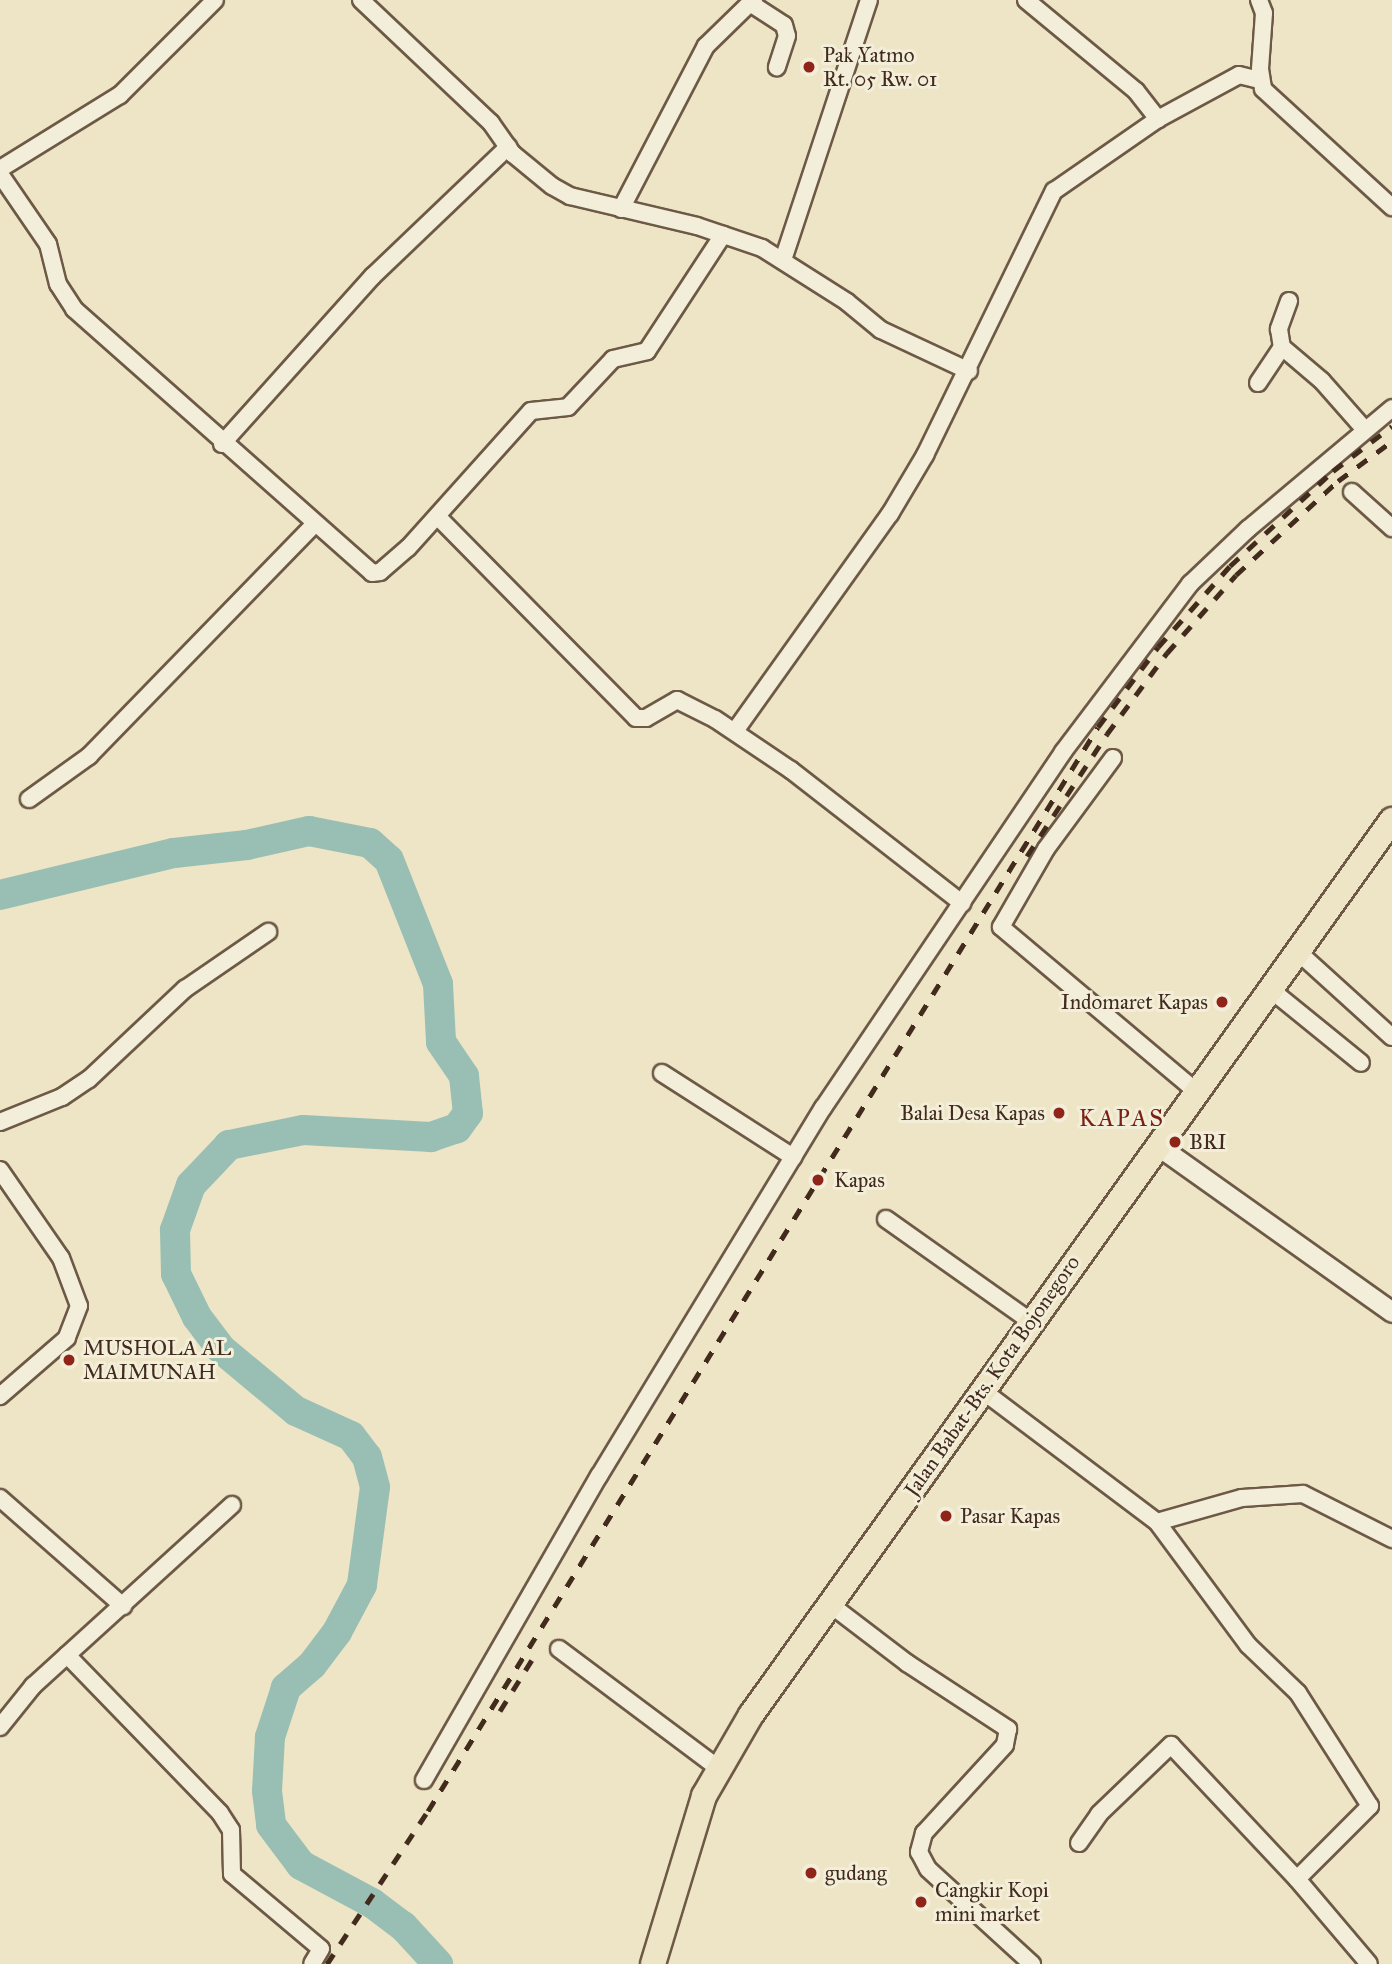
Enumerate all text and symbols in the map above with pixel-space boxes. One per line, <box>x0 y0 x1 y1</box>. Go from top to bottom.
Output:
place label: Pak Yatmo Rt. 05 Rw. 01 <box>823 42 937 92</box>
marker: Pak Yatmo Rt. 05 Rw. 01 <box>801 59 817 75</box>
place label: Indomaret Kapas <box>1061 989 1208 1015</box>
marker: Indomaret Kapas <box>1214 994 1230 1010</box>
place label: Balai Desa Kapas <box>900 1100 1045 1126</box>
marker: Balai Desa Kapas <box>1051 1105 1067 1121</box>
district label: KAPAS <box>1079 1105 1165 1133</box>
place label: BRI <box>1189 1129 1227 1155</box>
marker: BRI <box>1167 1134 1183 1150</box>
place label: Kapas <box>834 1167 885 1193</box>
marker: Kapas <box>808 1170 828 1190</box>
street label: Jalan Babat-Bts. Kota Bojonegoro <box>899 1251 1085 1501</box>
place label: MUSHOLA AL MAIMUNAH <box>83 1335 231 1385</box>
marker: MUSHOLA AL MAIMUNAH <box>61 1352 77 1368</box>
place label: Pasar Kapas <box>960 1503 1060 1529</box>
marker: Pasar Kapas <box>938 1508 954 1524</box>
place label: gudang <box>825 1860 887 1886</box>
marker: gudang <box>803 1865 819 1881</box>
place label: Cangkir Kopi mini market <box>935 1877 1049 1927</box>
marker: Cangkir Kopi mini market <box>913 1894 929 1910</box>

